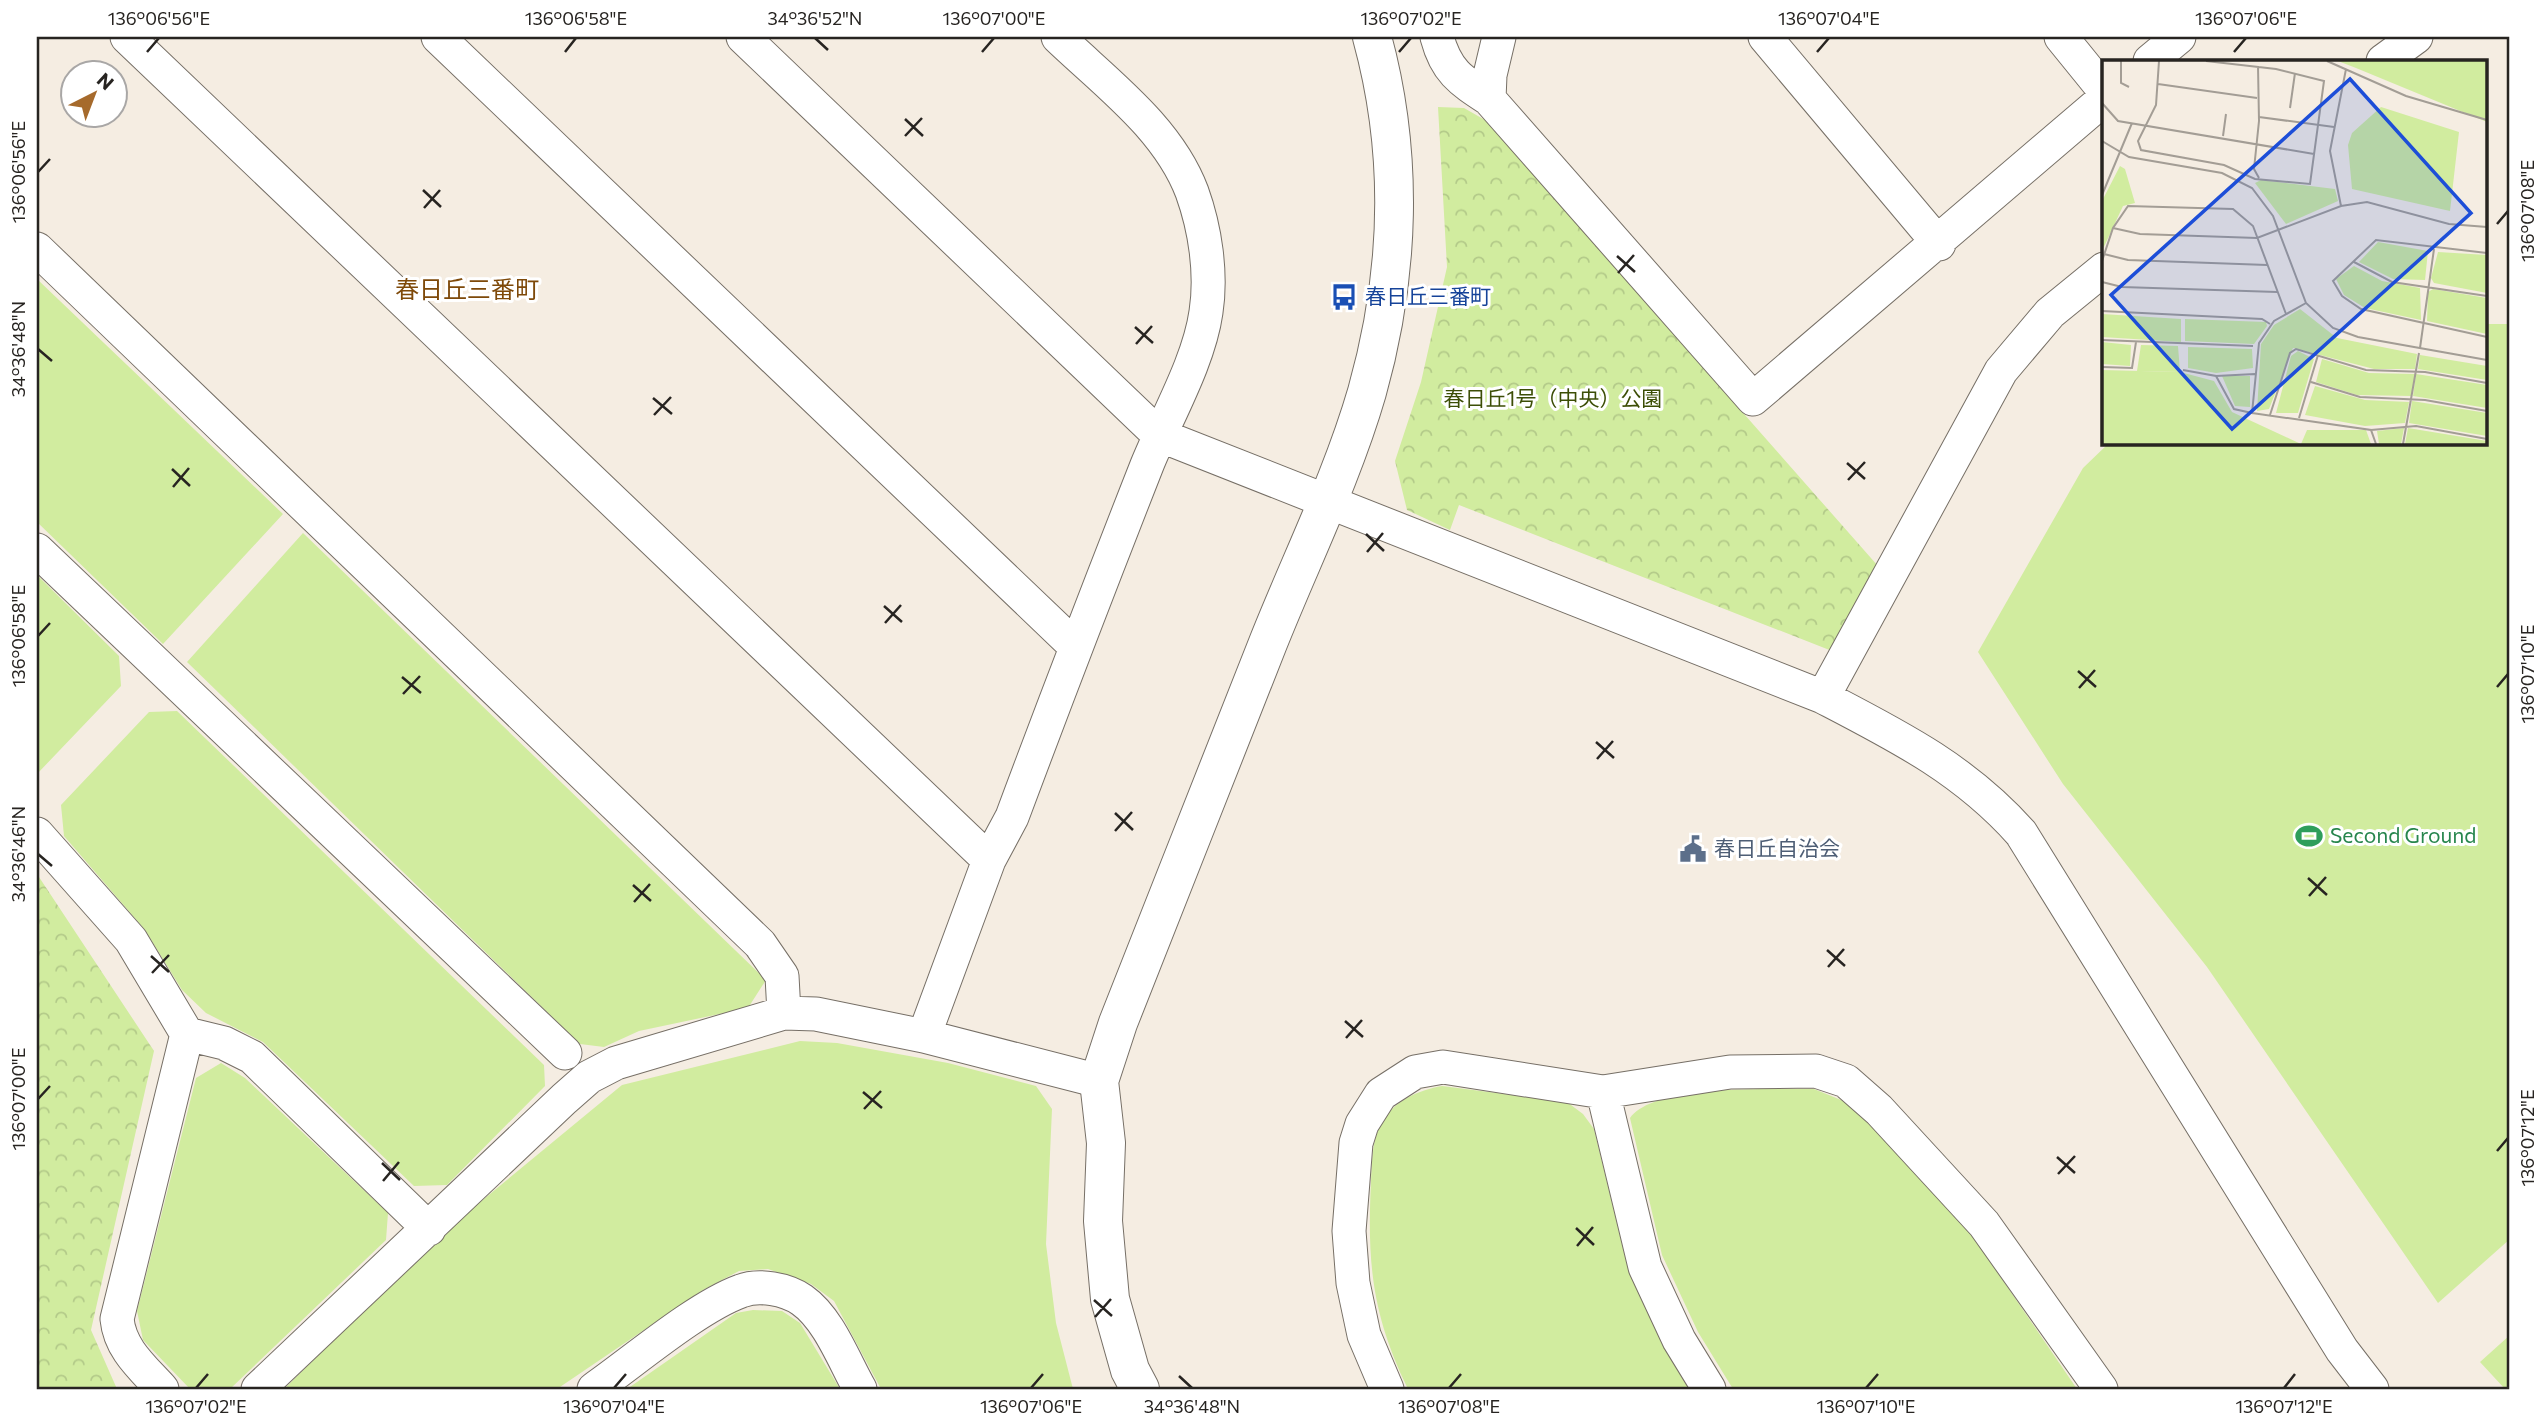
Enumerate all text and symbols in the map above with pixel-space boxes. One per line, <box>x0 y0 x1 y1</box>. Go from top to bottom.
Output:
text: 136°06'56"E <box>108 7 210 29</box>
text: 136°06'58"E <box>525 7 627 29</box>
text: 34°36'52"N <box>768 7 862 29</box>
text: 136°07'00"E <box>943 7 1046 29</box>
text: 136°07'02"E <box>1360 7 1462 29</box>
text: 136°07'04"E <box>1778 7 1880 29</box>
text: 136°07'06"E <box>2195 7 2297 29</box>
north arrow <box>60 60 130 130</box>
inset map <box>2102 60 2488 444</box>
text: N <box>93 68 119 94</box>
text: 136°06'56"E <box>7 121 29 223</box>
text: 136°07'08"E <box>2516 160 2538 262</box>
district label: 春日丘三番町 <box>395 274 539 303</box>
bus stop icon: 春日丘三番町 <box>1329 282 1359 312</box>
place label: 春日丘三番町 <box>1365 283 1491 308</box>
text: 34°36'48"N <box>7 301 29 397</box>
park label: 春日丘1号（中央）公園 <box>1444 385 1662 410</box>
text: 136°06'58"E <box>7 585 29 687</box>
text: 136°07'10"E <box>2516 625 2538 723</box>
text: 34°36'46"N <box>7 806 29 902</box>
sports icon: Second Ground <box>2294 821 2324 851</box>
place label: Second Ground <box>2330 822 2476 847</box>
public building icon: 春日丘自治会 <box>1678 834 1708 864</box>
place label: 春日丘自治会 <box>1714 835 1840 860</box>
text: 136°07'00"E <box>7 1048 29 1151</box>
text: 136°07'12"E <box>2516 1089 2538 1187</box>
text: 136°07'02"E <box>145 1395 247 1417</box>
text: 136°07'04"E <box>563 1395 665 1417</box>
text: 136°07'06"E <box>980 1395 1082 1417</box>
text: 34°36'48"N <box>1144 1395 1240 1417</box>
text: 136°07'08"E <box>1398 1395 1500 1417</box>
text: 136°07'10"E <box>1817 1395 1915 1417</box>
text: 136°07'12"E <box>2235 1395 2333 1417</box>

